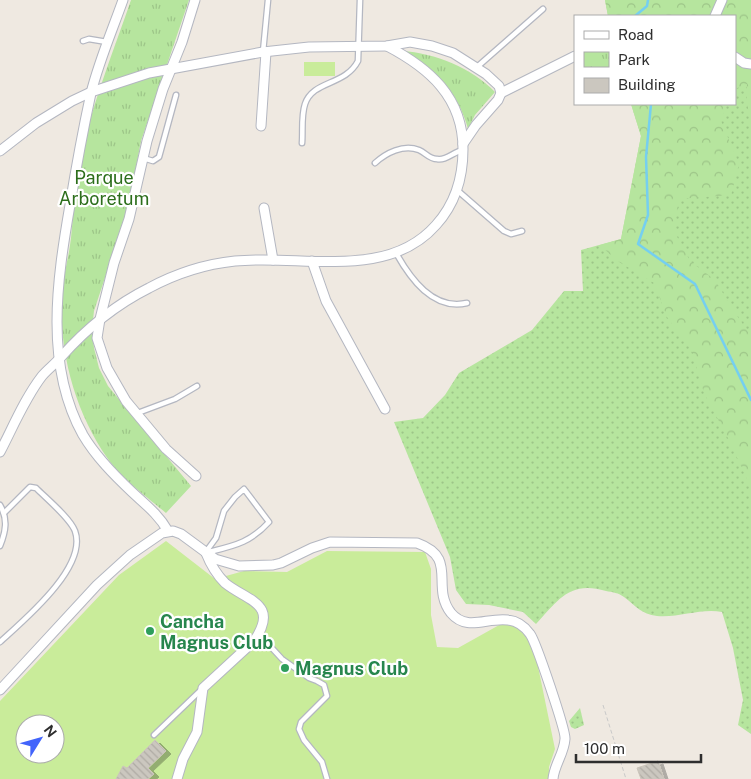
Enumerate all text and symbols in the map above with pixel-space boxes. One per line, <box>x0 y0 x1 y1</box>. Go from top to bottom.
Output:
legend <box>574 15 736 105</box>
text: Road <box>618 26 654 43</box>
text: Park <box>618 51 650 68</box>
text: Building <box>618 76 676 93</box>
park label: Parque Arboretum <box>59 167 149 209</box>
place label: Cancha Magnus Club <box>160 611 273 653</box>
marker: Cancha Magnus Club <box>144 625 156 637</box>
place label: Magnus Club <box>295 658 408 679</box>
marker: Magnus Club <box>279 662 291 674</box>
north arrow <box>15 714 65 764</box>
text: N <box>41 722 60 740</box>
scale bar <box>576 732 701 764</box>
text: 100 m <box>584 740 625 757</box>

